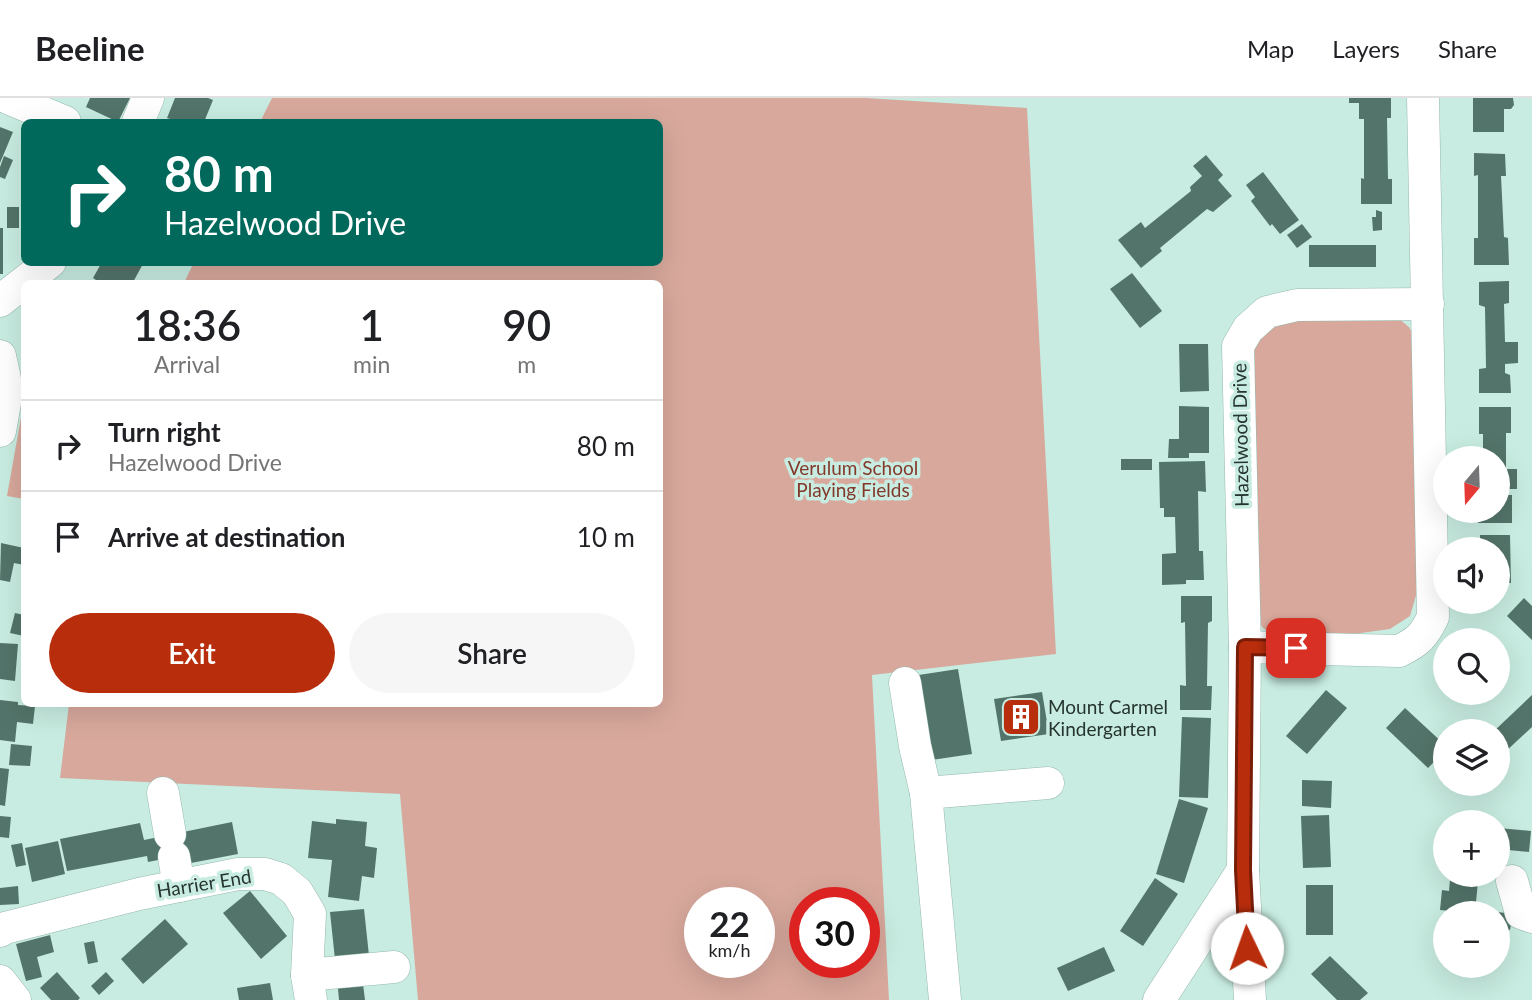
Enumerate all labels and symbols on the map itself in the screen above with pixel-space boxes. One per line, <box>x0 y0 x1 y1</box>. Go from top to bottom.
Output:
street label: Hazelwood Drive <box>1227 363 1253 507</box>
north arrow <box>1433 446 1510 523</box>
park label: Verulum School Playing Fields <box>788 456 918 501</box>
pin <box>1266 618 1326 678</box>
place label: Mount Carmel Kindergarten <box>1048 695 1168 740</box>
building icon: Mount Carmel Kindergarten <box>1000 696 1042 738</box>
street label: Harrier End <box>155 864 253 902</box>
speed limit sign: 30 <box>789 887 880 978</box>
position arrow <box>1210 911 1284 985</box>

